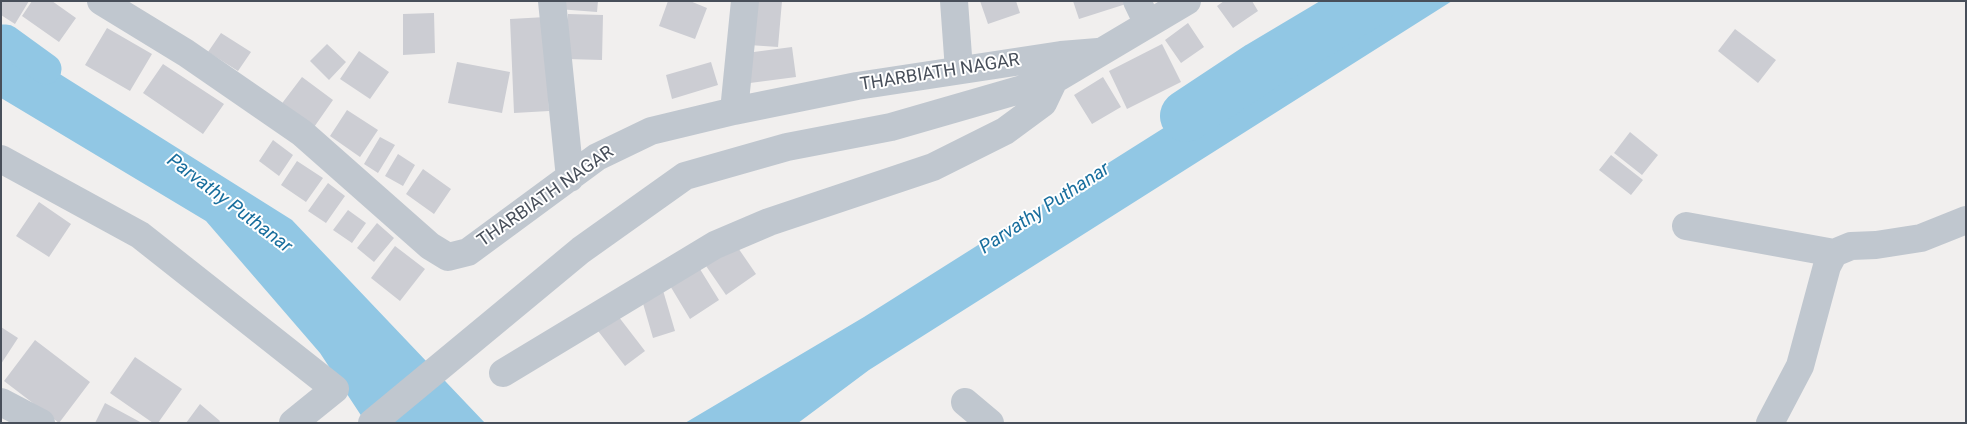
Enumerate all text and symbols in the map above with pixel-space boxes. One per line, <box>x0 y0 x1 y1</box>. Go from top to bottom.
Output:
street label: THARBIATH NAGAR <box>859 50 1021 96</box>
street label: THARBIATH NAGAR <box>474 142 618 252</box>
water label: Parvathy Puthanar <box>162 150 296 258</box>
water label: Parvathy Puthanar <box>976 158 1114 260</box>

